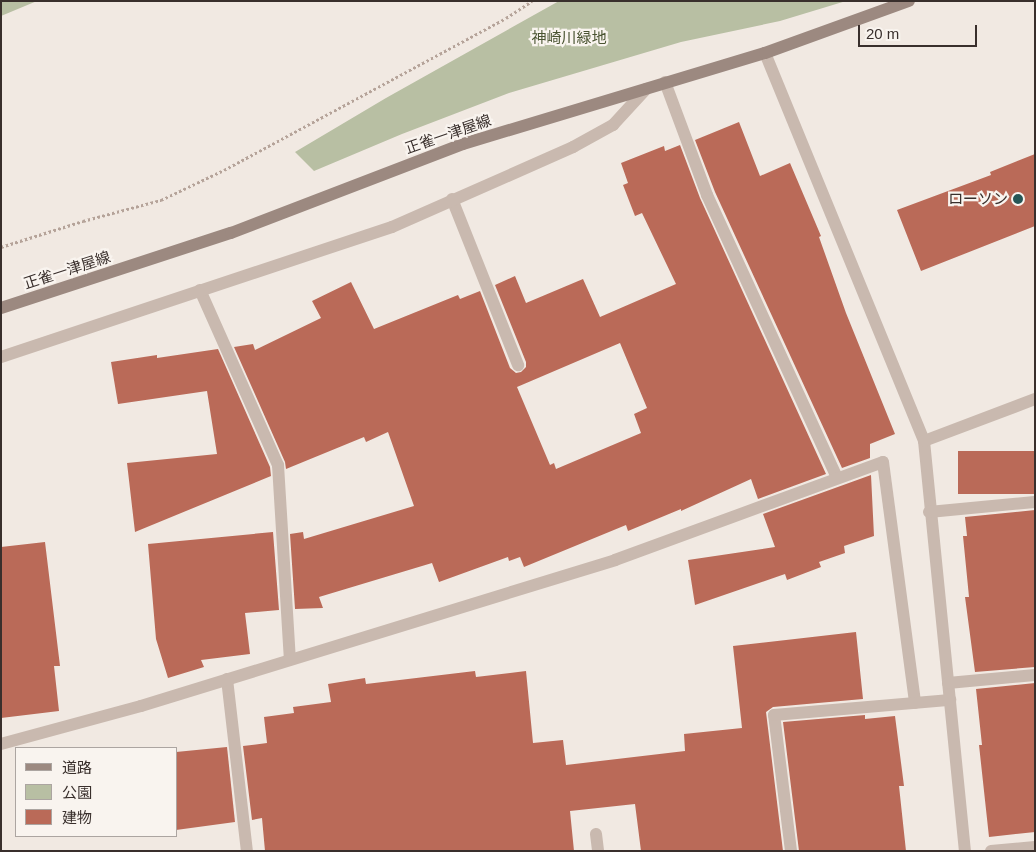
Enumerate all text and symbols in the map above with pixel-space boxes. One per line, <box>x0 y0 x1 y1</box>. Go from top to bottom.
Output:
scale bar <box>861 15 980 47</box>
text: 20 m <box>866 25 899 42</box>
park label: 神崎川緑地 <box>532 29 606 47</box>
street label: 正雀一津屋線 <box>403 111 493 157</box>
place label: ローソン <box>948 190 1008 208</box>
marker: ローソン <box>1012 193 1024 205</box>
street label: 正雀一津屋線 <box>21 248 113 292</box>
legend <box>15 747 178 837</box>
text: 道路 <box>62 759 92 776</box>
text: 公園 <box>62 784 92 801</box>
text: 建物 <box>62 809 92 826</box>

